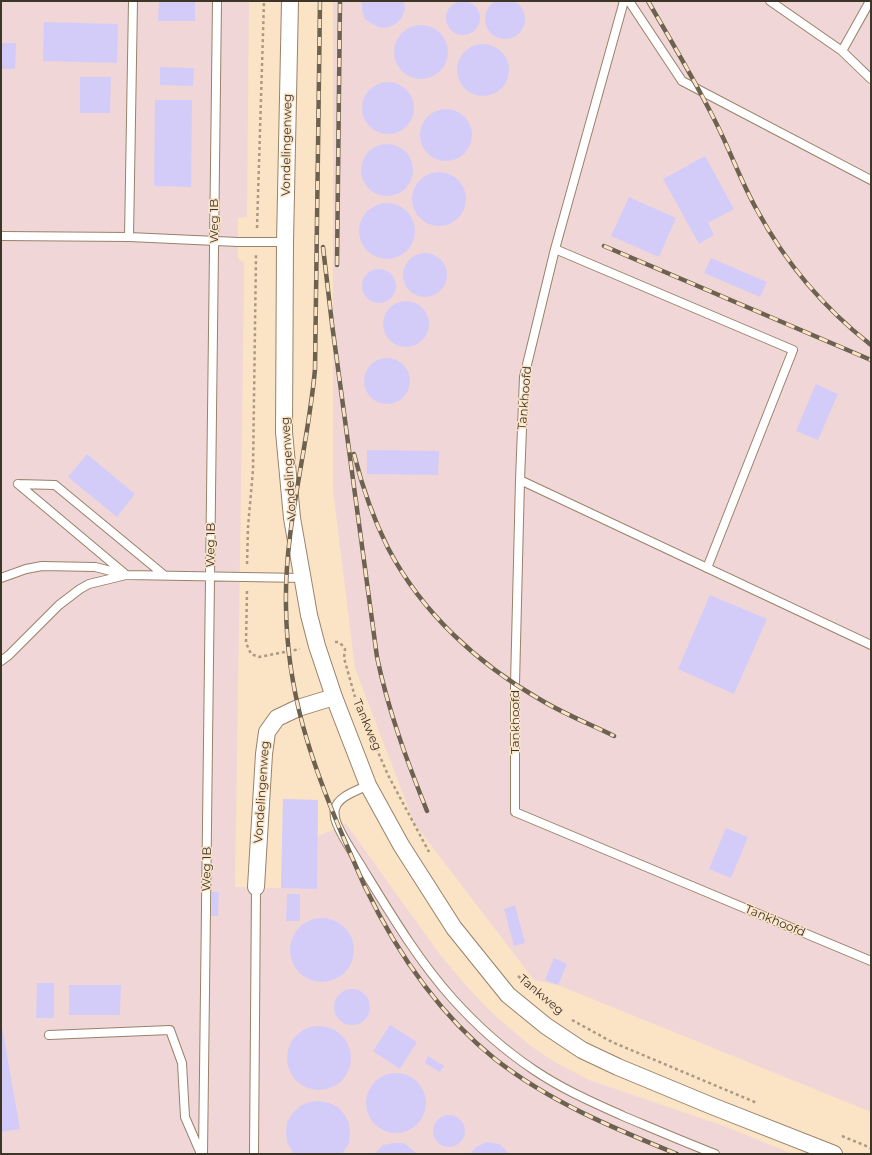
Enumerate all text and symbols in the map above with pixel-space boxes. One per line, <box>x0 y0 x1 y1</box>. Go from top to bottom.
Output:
street label: Vondelingenweg <box>279 94 295 196</box>
street label: Weg 1B <box>207 199 221 243</box>
street label: Tankhoofd <box>515 365 535 431</box>
street label: Vondelingenweg <box>278 416 300 520</box>
street label: Weg 1B <box>203 523 219 567</box>
street label: Tankhoofd <box>508 690 522 754</box>
street label: Tankweg <box>350 697 384 753</box>
street label: Vondelingenweg <box>251 740 273 844</box>
street label: Weg 1B <box>199 847 215 891</box>
street label: Tankhoofd <box>743 902 807 940</box>
street label: Tankweg <box>516 972 566 1018</box>

